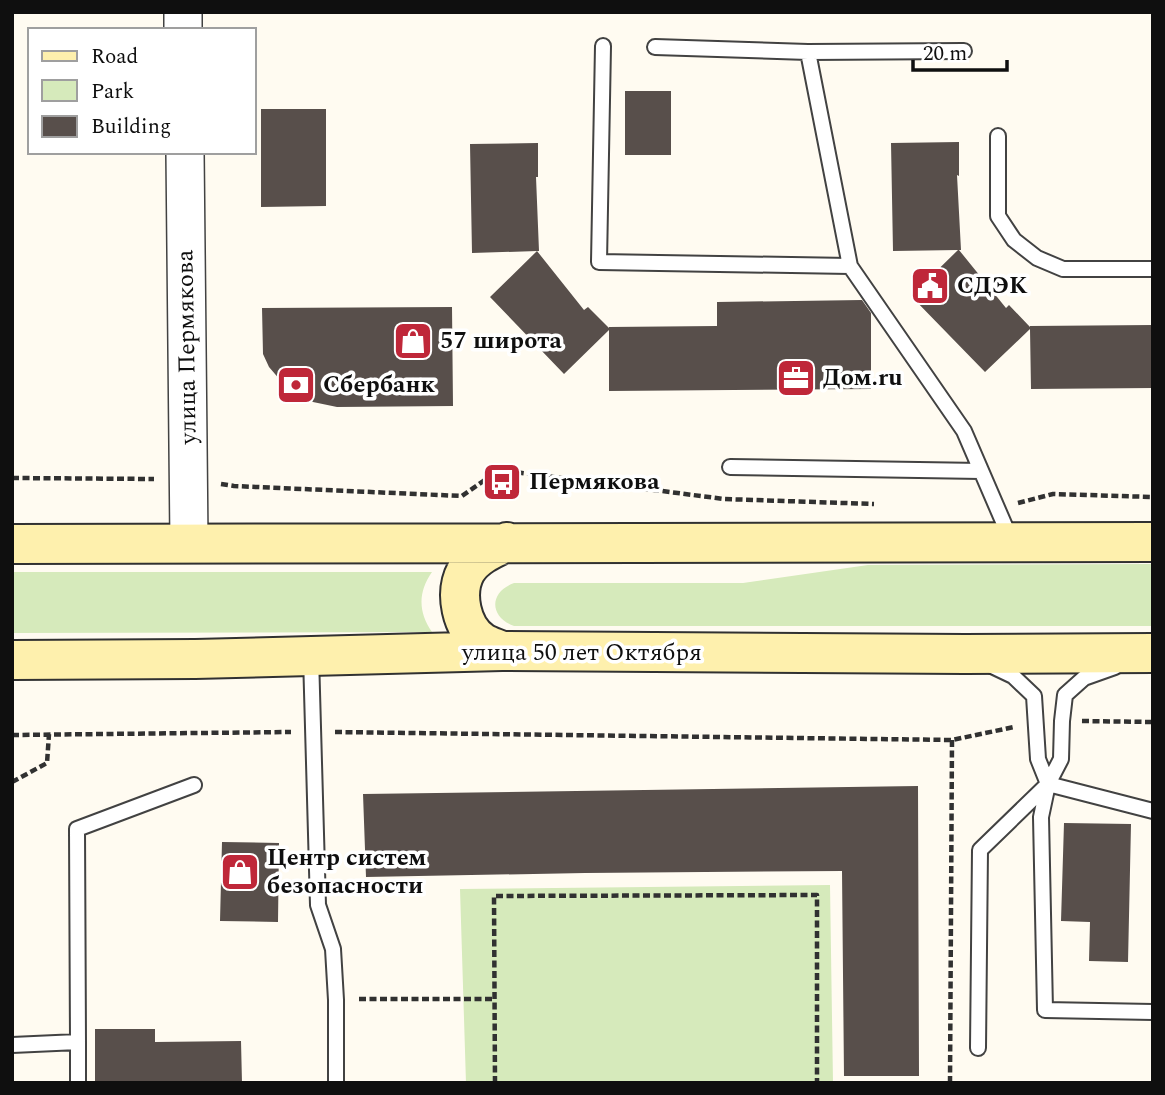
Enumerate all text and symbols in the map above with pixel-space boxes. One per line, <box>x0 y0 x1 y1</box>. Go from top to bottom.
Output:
legend <box>28 28 256 154</box>
scale bar <box>913 28 1007 72</box>
text: 20 m <box>923 38 967 70</box>
text: Road <box>91 41 138 73</box>
text: Park <box>91 76 135 108</box>
text: Building <box>91 111 171 143</box>
street label: улица Пермякова <box>167 249 207 446</box>
public building icon: СДЭК <box>909 265 951 307</box>
place label: СДЭК <box>957 268 1028 304</box>
shop icon: 57 широта <box>392 320 434 362</box>
place label: 57 широта <box>440 323 562 359</box>
office icon: Дом.ru <box>775 357 817 399</box>
place label: Дом.ru <box>823 360 902 396</box>
bank icon: Сбербанк <box>275 364 317 406</box>
place label: Сбербанк <box>323 367 436 403</box>
bus stop icon: Пермякова <box>481 461 523 503</box>
place label: Пермякова <box>529 464 660 500</box>
street label: улица 50 лет Октября <box>461 635 702 671</box>
place label: Центр систем безопасности <box>267 840 427 904</box>
shop icon: Центр систем безопасности <box>219 851 261 893</box>

